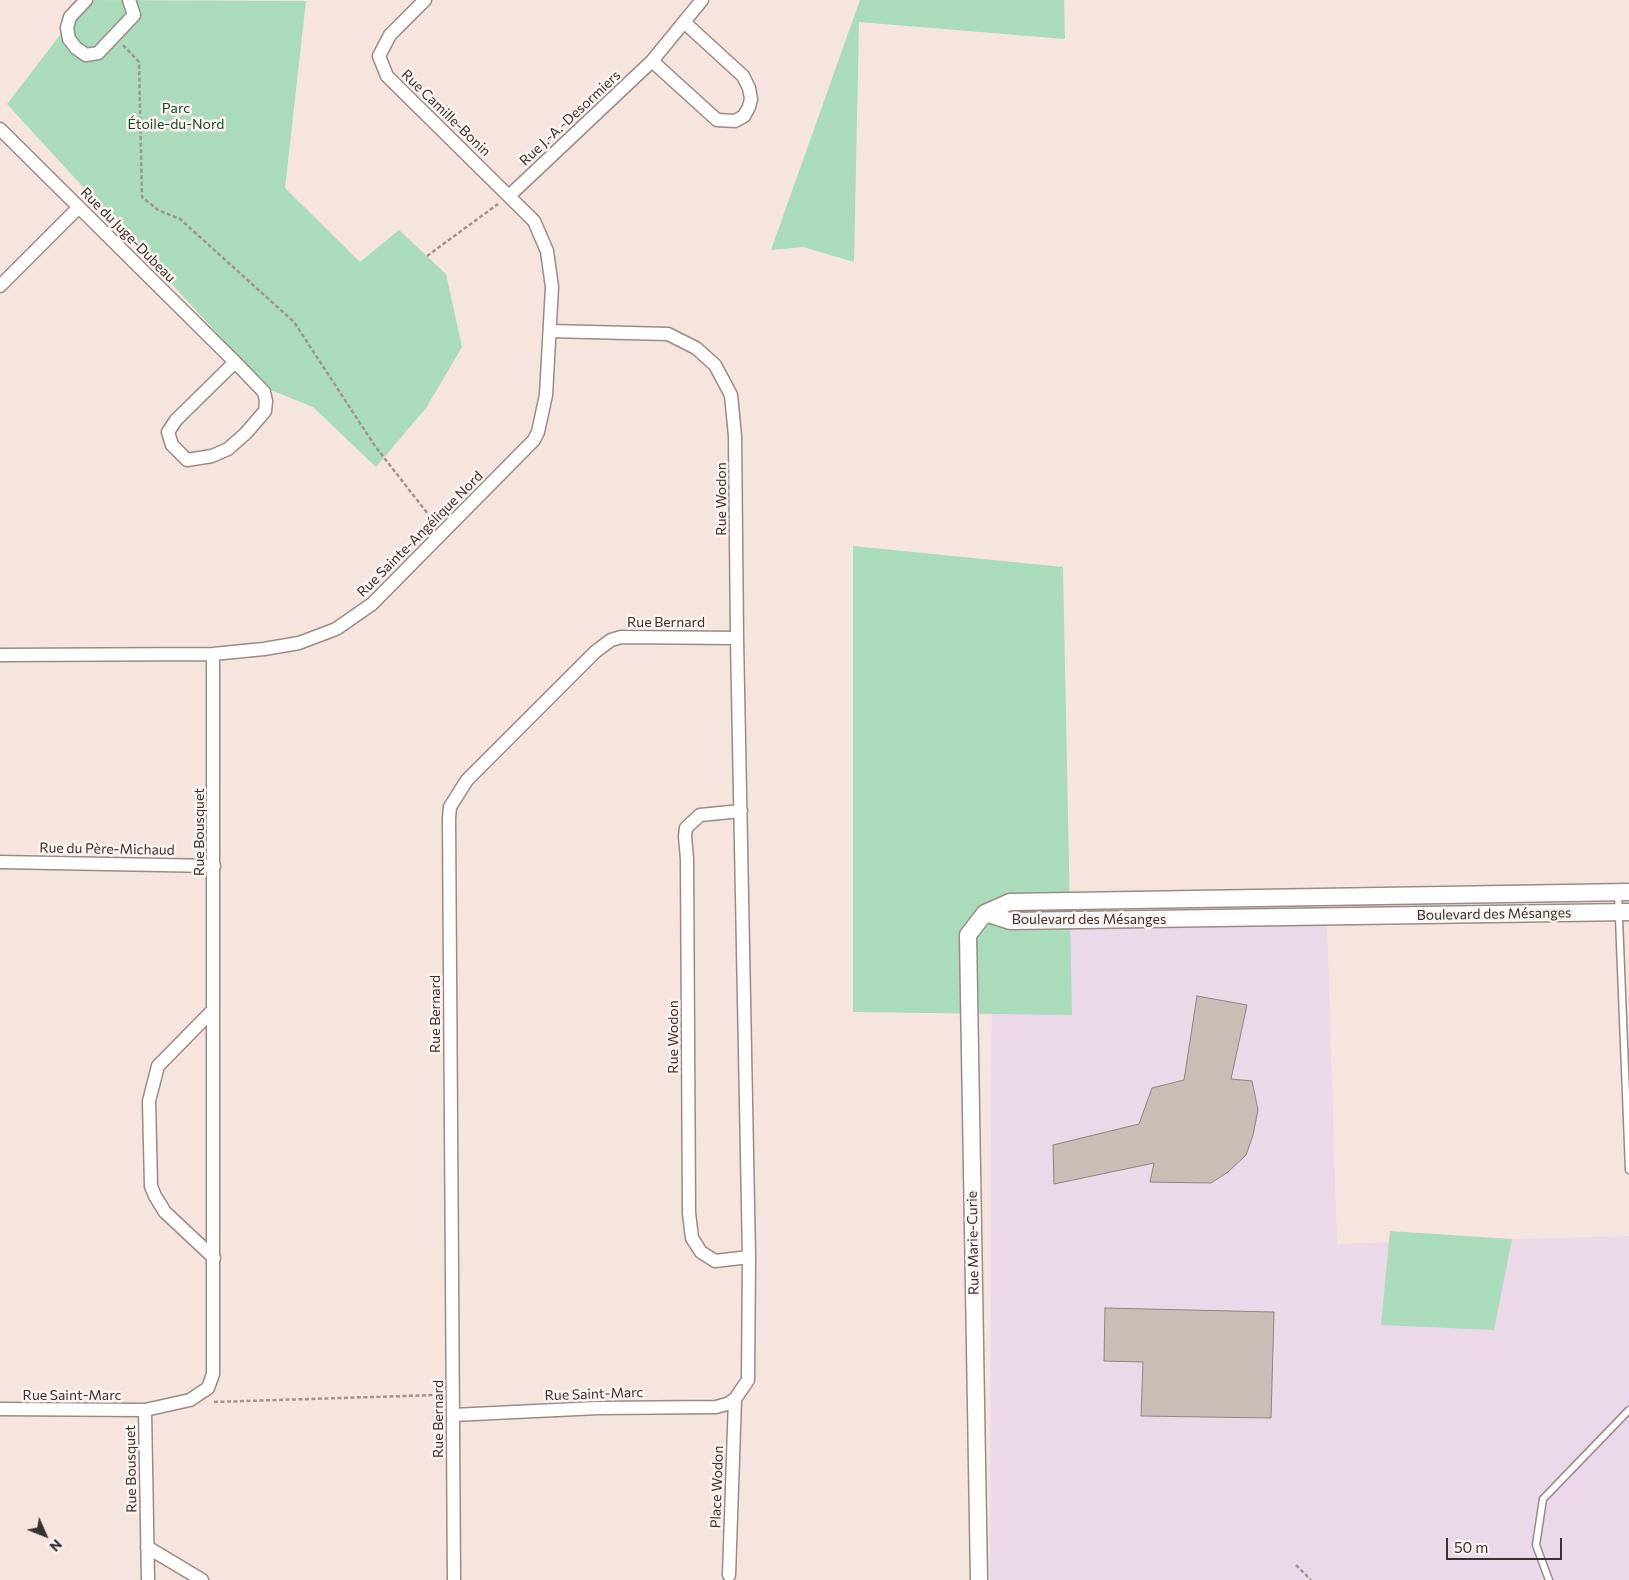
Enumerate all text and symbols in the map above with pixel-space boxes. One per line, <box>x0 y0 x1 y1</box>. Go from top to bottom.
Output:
street label: Rue Camille-Bonin <box>398 66 494 160</box>
street label: Rue J.-A.-Desormiers <box>516 67 624 169</box>
park label: Parc Étoile-du-Nord <box>128 100 224 132</box>
street label: Rue du Juge-Dubeau <box>77 184 179 286</box>
street label: Rue Wodon <box>713 462 729 536</box>
street label: Rue Sainte-Angélique Nord <box>354 468 486 600</box>
street label: Rue Bernard <box>627 614 705 630</box>
street label: Rue Bousquet <box>191 788 207 876</box>
street label: Rue du Père-Michaud <box>39 839 175 859</box>
street label: Boulevard des Mésanges <box>1417 904 1571 924</box>
street label: Boulevard des Mésanges <box>1012 911 1166 927</box>
street label: Rue Bernard <box>427 975 443 1053</box>
street label: Rue Wodon <box>665 1000 681 1074</box>
street label: Rue Marie-Curie <box>964 1191 982 1295</box>
street label: Rue Bernard <box>430 1380 446 1458</box>
street label: Rue Saint-Marc <box>544 1384 644 1404</box>
street label: Rue Saint-Marc <box>23 1387 121 1403</box>
street label: Rue Bousquet <box>122 1425 140 1513</box>
street label: Place Wodon <box>707 1445 727 1529</box>
north arrow <box>20 1510 70 1560</box>
scale bar <box>1449 1528 1565 1560</box>
text: N <box>46 1536 66 1555</box>
text: 50 m <box>1454 1538 1488 1556</box>

